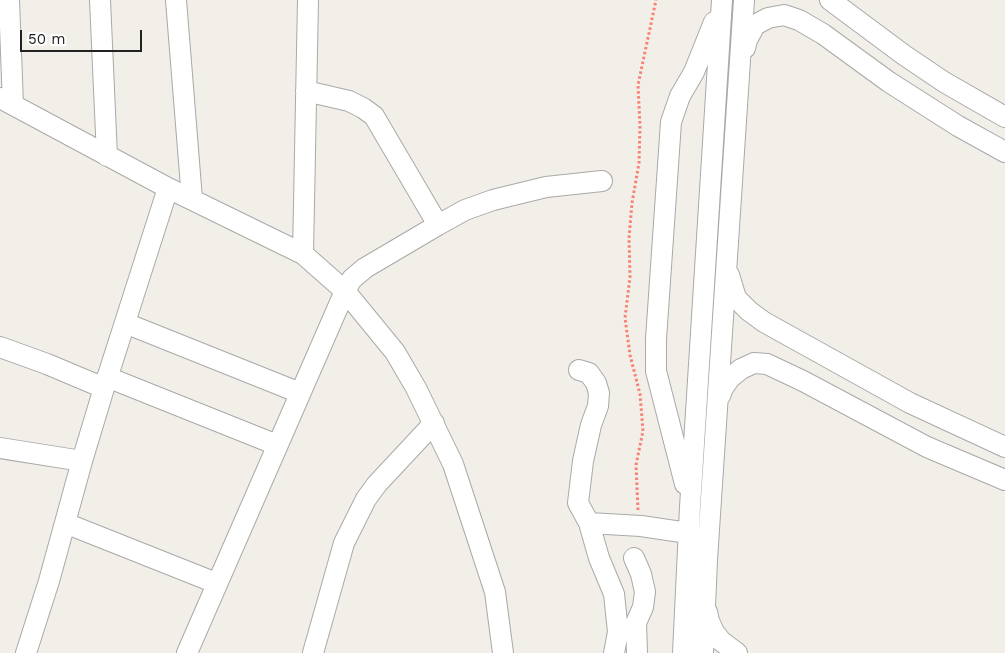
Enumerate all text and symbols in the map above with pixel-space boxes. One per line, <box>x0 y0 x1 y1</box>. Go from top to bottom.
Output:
scale bar <box>22 20 145 52</box>
text: 50 m <box>28 30 65 48</box>

